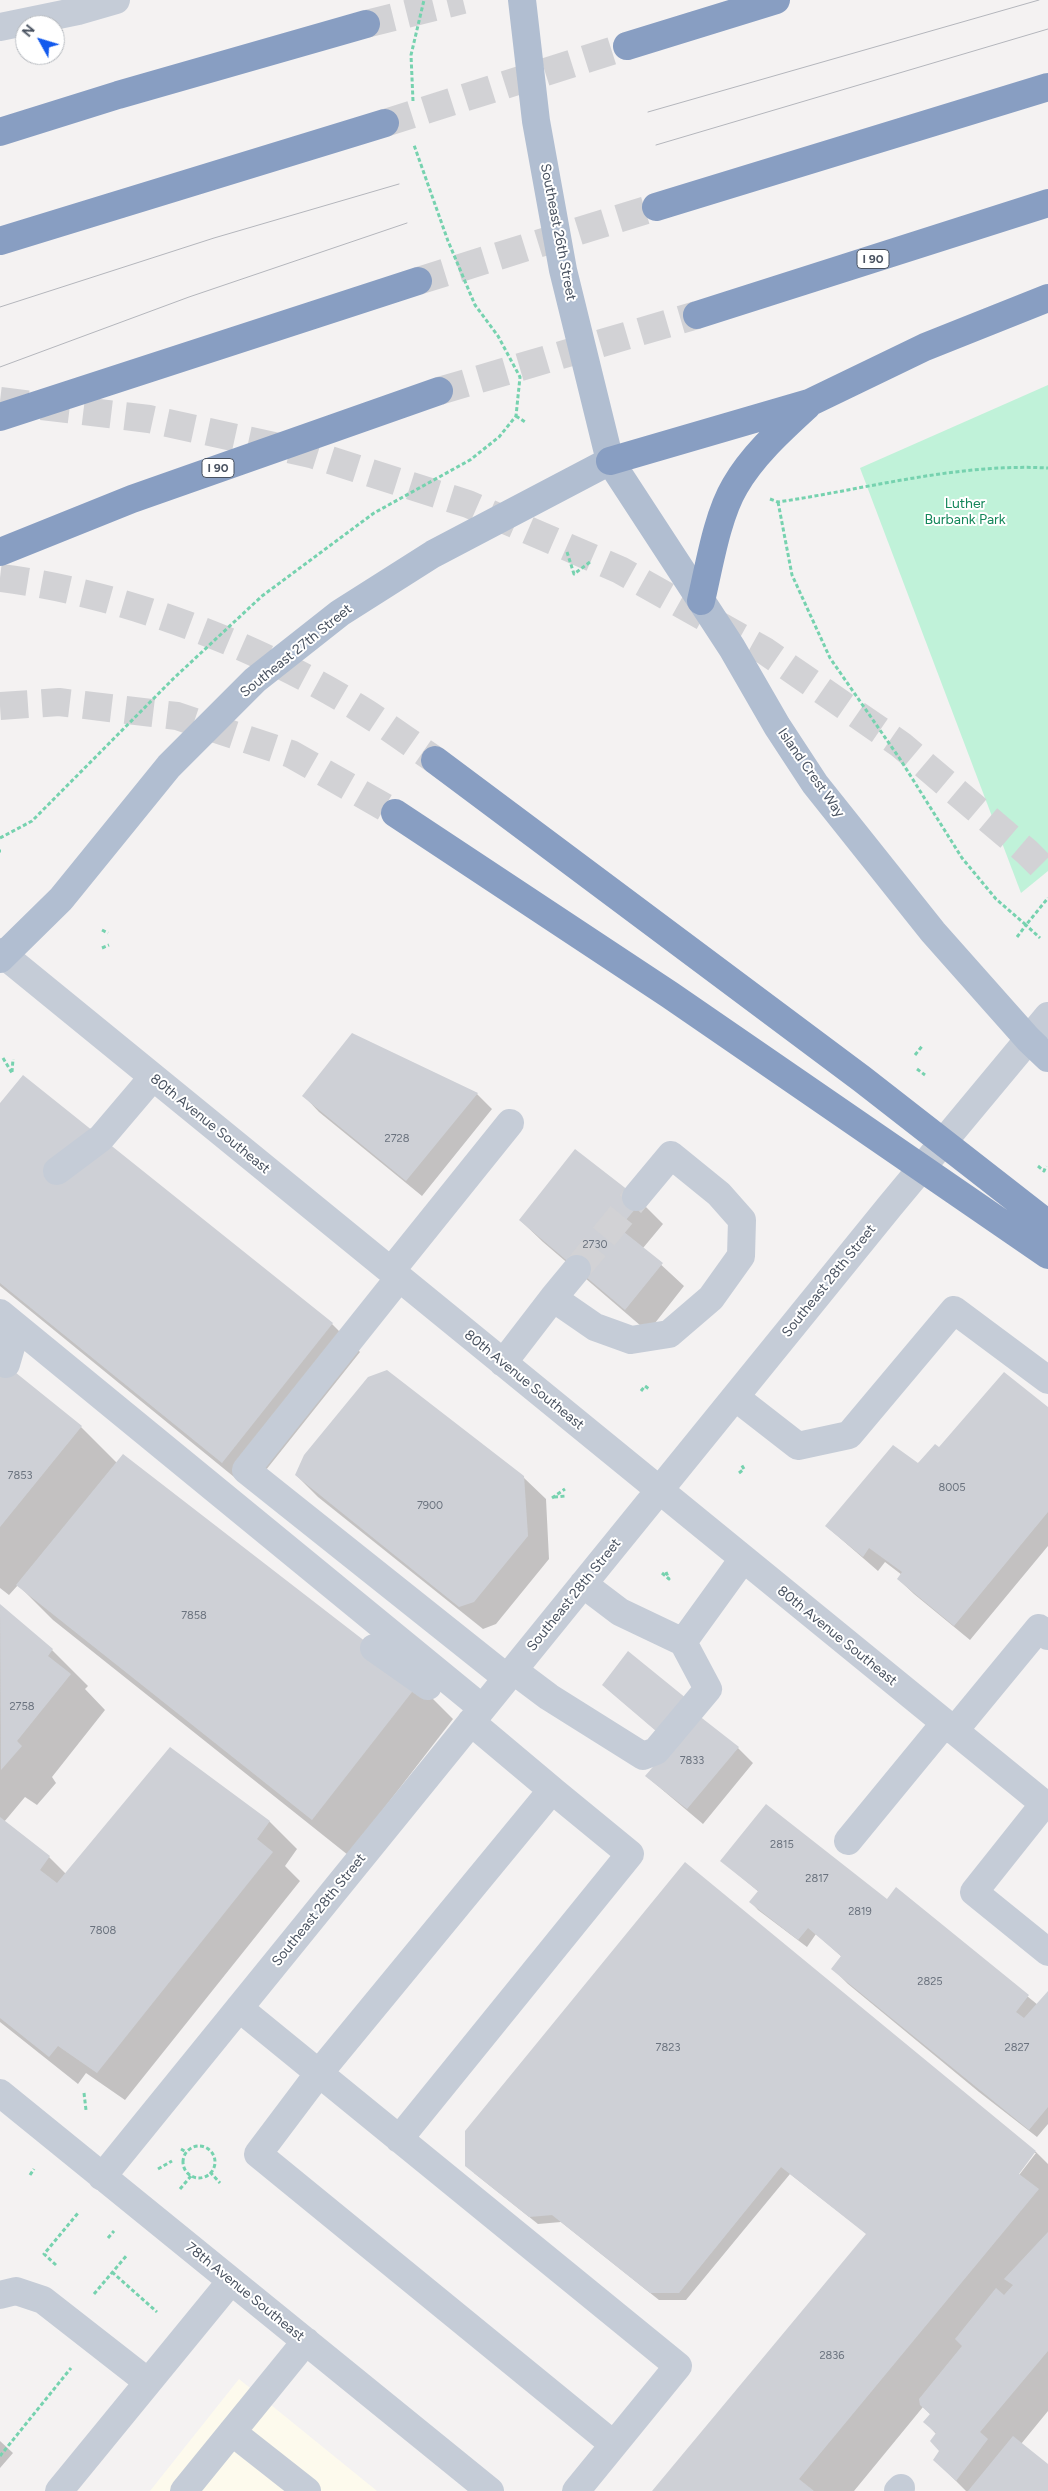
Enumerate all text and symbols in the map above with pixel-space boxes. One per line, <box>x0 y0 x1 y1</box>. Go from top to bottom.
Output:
north arrow <box>15 15 65 65</box>
text: N <box>19 21 39 40</box>
street label: Southeast 26th Street <box>536 162 580 302</box>
road number: I 90 <box>857 250 889 268</box>
road number: I 90 <box>202 458 234 478</box>
park label: Luther Burbank Park <box>924 496 1006 528</box>
street label: Southeast 27th Street <box>237 601 355 701</box>
street label: Island Crest Way <box>774 725 848 821</box>
street label: 80th Avenue Southeast <box>147 1071 273 1177</box>
house number: 2728 <box>385 1132 409 1146</box>
street label: Southeast 28th Street <box>778 1221 880 1341</box>
house number: 2730 <box>582 1238 608 1252</box>
street label: 80th Avenue Southeast <box>461 1327 587 1433</box>
house number: 7853 <box>8 1469 32 1483</box>
house number: 8005 <box>938 1481 966 1495</box>
house number: 7900 <box>417 1499 443 1513</box>
street label: Southeast 28th Street <box>523 1535 625 1655</box>
street label: 80th Avenue Southeast <box>774 1583 900 1689</box>
house number: 7858 <box>181 1609 207 1623</box>
house number: 2758 <box>9 1700 35 1714</box>
house number: 7833 <box>680 1754 704 1768</box>
house number: 2815 <box>770 1838 794 1852</box>
street label: Southeast 28th Street <box>268 1850 370 1970</box>
house number: 2817 <box>805 1872 829 1886</box>
house number: 2819 <box>848 1905 872 1919</box>
house number: 7808 <box>90 1924 116 1938</box>
house number: 2825 <box>917 1975 943 1989</box>
house number: 7823 <box>656 2041 680 2055</box>
house number: 2827 <box>1005 2041 1029 2055</box>
street label: 78th Avenue Southeast <box>182 2239 308 2345</box>
house number: 2836 <box>819 2349 845 2363</box>

